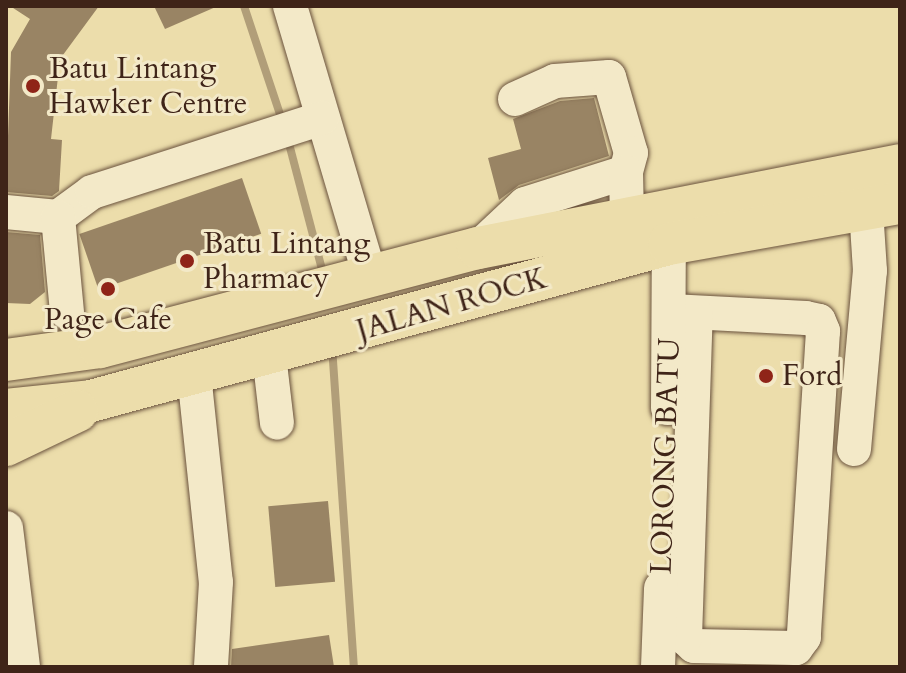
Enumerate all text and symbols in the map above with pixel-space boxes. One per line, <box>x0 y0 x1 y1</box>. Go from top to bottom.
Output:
place label: Batu Lintang Hawker Centre <box>49 51 247 122</box>
marker: Batu Lintang Hawker Centre <box>24 77 42 95</box>
place label: Batu Lintang Pharmacy <box>203 226 370 296</box>
marker: Batu Lintang Pharmacy <box>178 252 196 270</box>
street label: JALAN ROCK <box>353 261 551 349</box>
marker: Page Cafe <box>99 280 117 298</box>
place label: Page Cafe <box>44 302 172 338</box>
street label: LORONG BATU <box>644 337 688 575</box>
place label: Ford <box>782 358 842 394</box>
marker: Ford <box>757 367 775 385</box>

